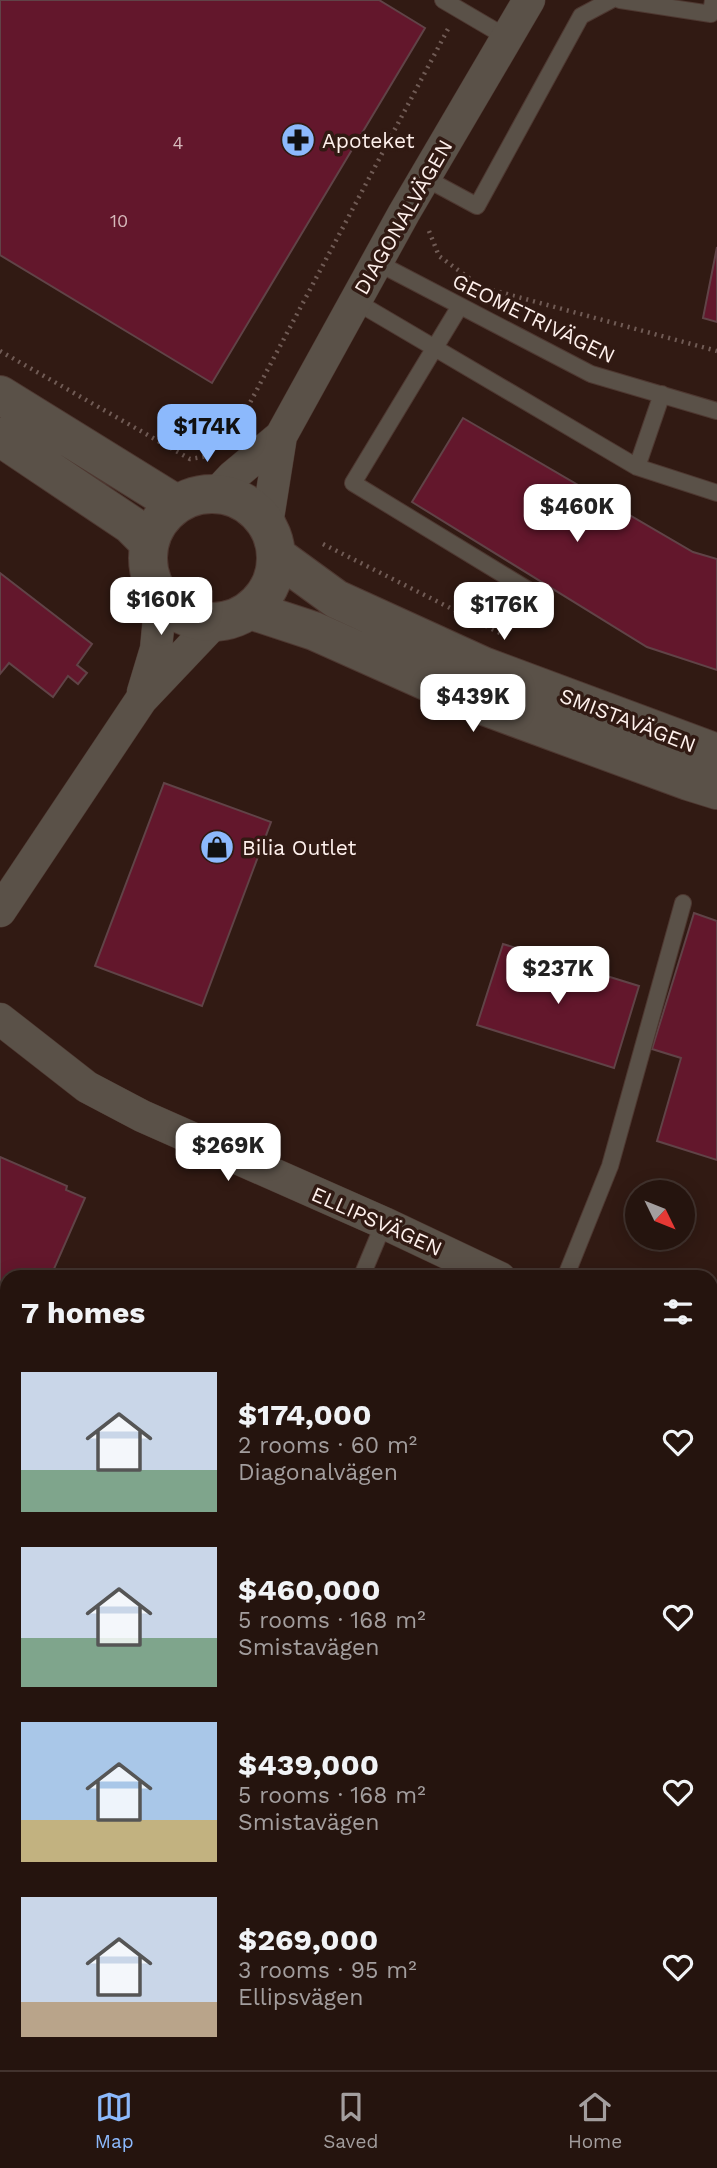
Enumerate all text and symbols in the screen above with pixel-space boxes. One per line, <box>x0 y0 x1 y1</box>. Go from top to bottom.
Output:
pharmacy icon: Apoteket <box>279 121 317 159</box>
place label: Apoteket <box>322 128 415 153</box>
house number: 4 <box>173 132 184 153</box>
street label: DIAGONALVÄGEN <box>348 135 458 299</box>
house number: 10 <box>110 210 128 231</box>
street label: GEOMETRIVÄGEN <box>449 268 619 368</box>
pin: $174K <box>158 405 256 464</box>
text: $174K <box>173 413 241 440</box>
pin: $460K <box>528 484 626 544</box>
text: $460K <box>540 493 614 520</box>
pin: $160K <box>112 578 210 637</box>
pin: $176K <box>455 582 553 642</box>
text: $160K <box>126 586 196 613</box>
text: $176K <box>470 591 538 618</box>
pin: $439K <box>424 674 522 734</box>
text: $439K <box>436 683 510 710</box>
street label: SMISTAVÄGEN <box>556 683 700 757</box>
shop icon: Bilia Outlet <box>198 828 236 866</box>
place label: Bilia Outlet <box>242 835 357 860</box>
pin: $237K <box>509 946 607 1006</box>
text: $237K <box>522 955 594 982</box>
pin: $269K <box>179 1124 277 1183</box>
text: $269K <box>192 1132 264 1159</box>
north arrow <box>625 1180 695 1250</box>
map controls <box>625 1180 695 1250</box>
street label: ELLIPSVÄGEN <box>308 1181 446 1261</box>
icon: filters <box>659 1293 697 1331</box>
text: 7 homes <box>21 1295 145 1330</box>
text: $174,000 <box>238 1397 371 1432</box>
icon: home <box>77 1400 161 1484</box>
icon: heart <box>659 1423 697 1461</box>
text: 2 rooms · 60 m² <box>238 1432 417 1459</box>
text: Diagonalvägen <box>238 1459 398 1486</box>
text: $460,000 <box>238 1572 381 1607</box>
icon: home <box>77 1575 161 1659</box>
icon: heart <box>659 1598 697 1636</box>
text: 5 rooms · 168 m² <box>238 1607 426 1634</box>
text: Smistavägen <box>238 1634 379 1661</box>
text: $439,000 <box>238 1747 379 1782</box>
icon: home <box>77 1750 161 1834</box>
icon: heart <box>659 1773 697 1811</box>
text: 5 rooms · 168 m² <box>238 1782 426 1809</box>
text: Smistavägen <box>238 1809 379 1836</box>
text: $269,000 <box>238 1922 378 1957</box>
icon: home <box>77 1925 161 2009</box>
icon: heart <box>659 1948 697 1986</box>
text: 3 rooms · 95 m² <box>238 1957 417 1984</box>
text: Ellipsvägen <box>238 1984 364 2011</box>
tab: Map <box>95 2088 134 2153</box>
tab: Saved <box>323 2088 378 2153</box>
tab: Home <box>568 2088 622 2153</box>

